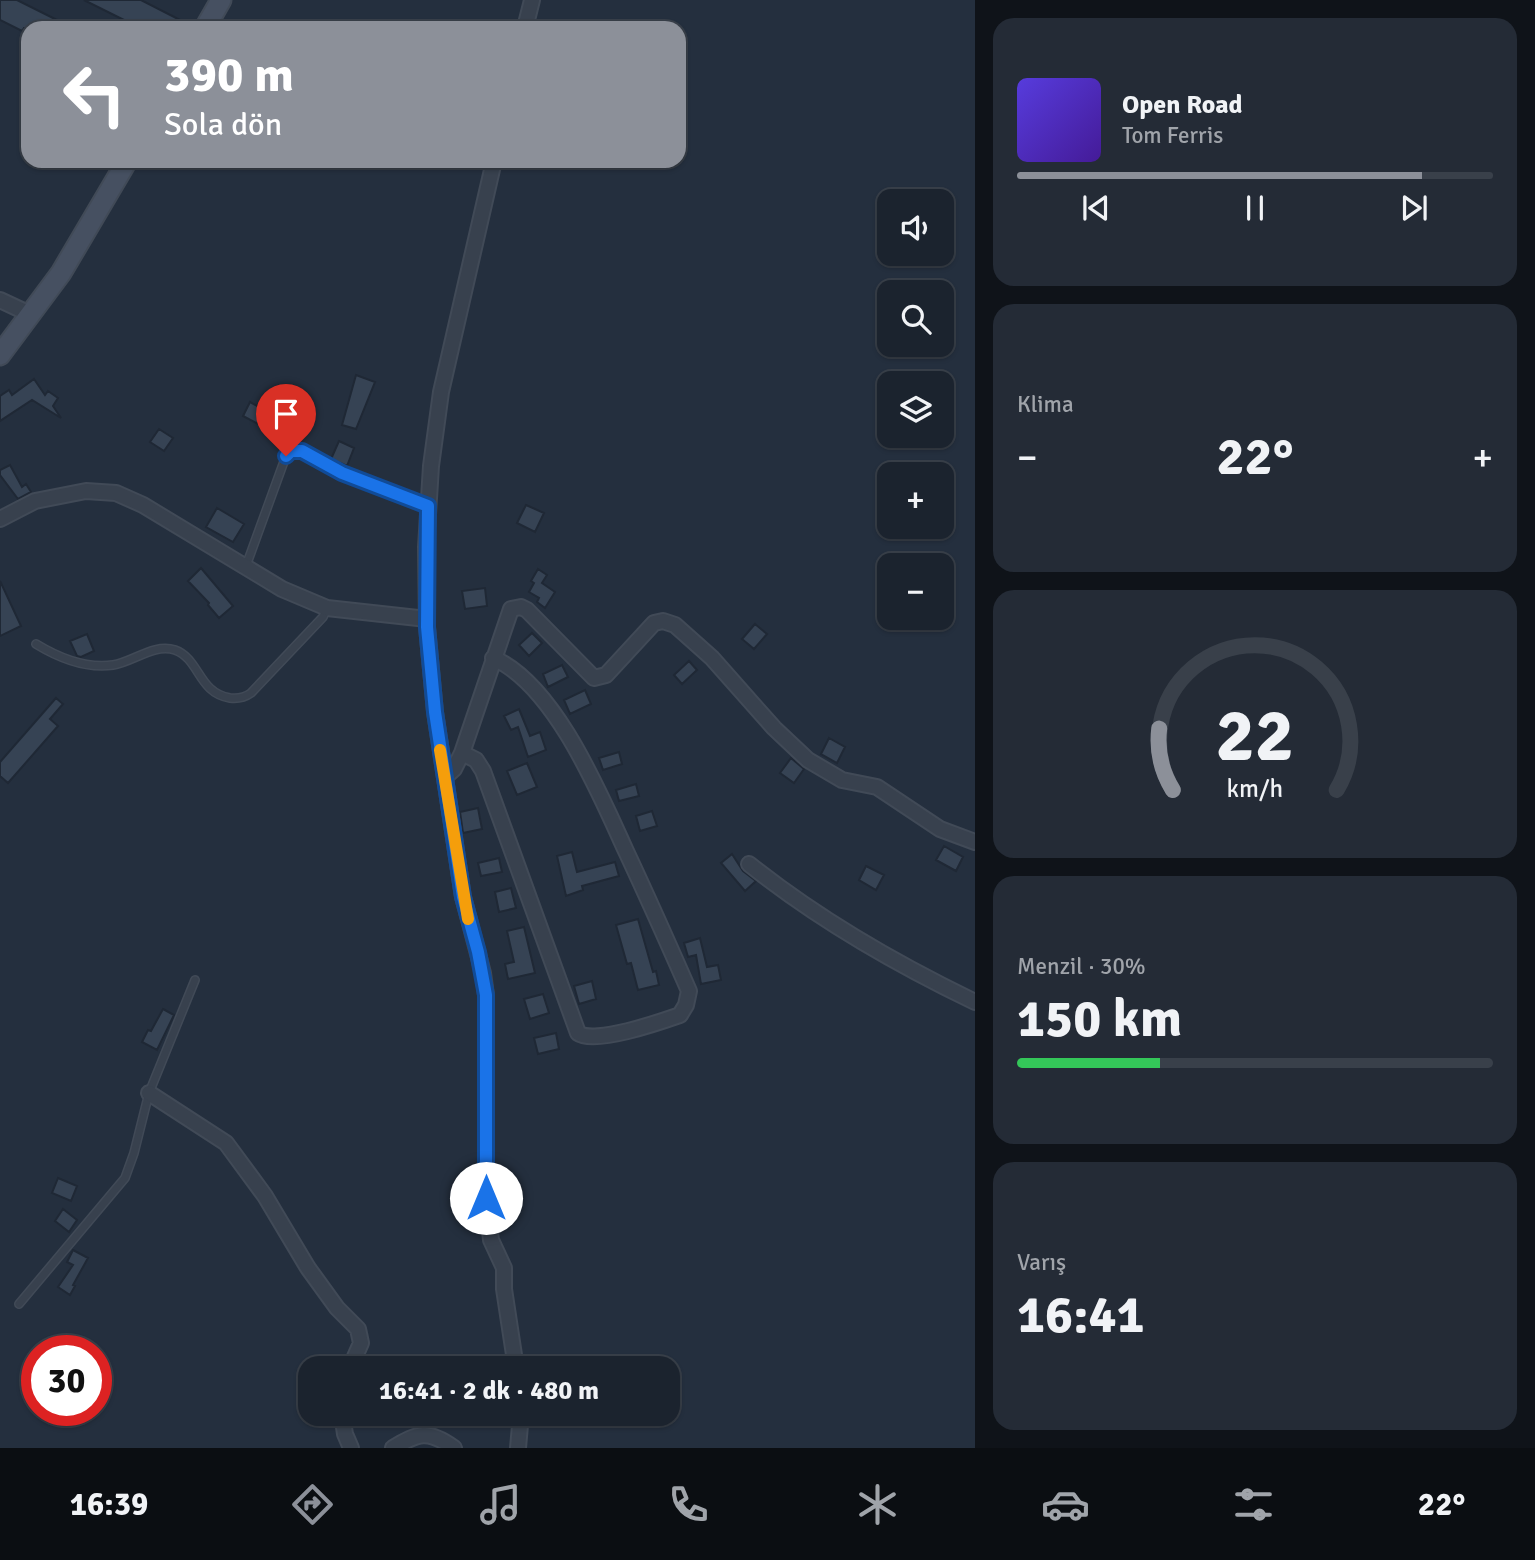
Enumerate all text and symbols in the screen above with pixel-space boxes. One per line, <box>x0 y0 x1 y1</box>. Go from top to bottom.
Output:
text: 390 m <box>164 45 294 105</box>
icon: left <box>49 49 140 140</box>
text: Open Road <box>1122 89 1243 121</box>
text: Sola dön <box>164 105 282 144</box>
text: Tom Ferris <box>1122 121 1223 150</box>
map controls <box>877 189 954 630</box>
button: sound <box>877 189 954 266</box>
icon: previous <box>1077 189 1115 227</box>
icon: pause <box>1236 189 1274 227</box>
icon: next <box>1395 189 1433 227</box>
button: search <box>877 280 954 357</box>
button: layers <box>877 371 954 448</box>
pin <box>256 384 316 456</box>
text: Klima <box>1017 390 1074 419</box>
icon: arrive <box>267 395 305 433</box>
text: 22° <box>1217 425 1293 489</box>
text: − <box>1017 434 1038 481</box>
text: + <box>1472 434 1493 481</box>
button: + <box>877 462 954 539</box>
button: − <box>877 553 954 630</box>
text: 22 <box>1216 692 1294 781</box>
text: km/h <box>1227 773 1283 804</box>
text: Menzil · 30% <box>1017 952 1146 981</box>
text: 150 km <box>1017 987 1182 1051</box>
position arrow <box>449 1161 523 1235</box>
text: Varış <box>1017 1248 1066 1277</box>
text: 16:41 <box>1017 1283 1145 1347</box>
speed limit sign: 30 <box>21 1335 112 1426</box>
text: 16:41 · 2 dk · 480 m <box>379 1375 599 1407</box>
icon: directions <box>288 1480 337 1529</box>
icon: music <box>476 1480 525 1529</box>
icon: phone <box>664 1480 713 1529</box>
icon: climate <box>853 1480 902 1529</box>
icon: car <box>1041 1480 1090 1529</box>
icon: filters <box>1229 1480 1278 1529</box>
text: 16:39 <box>70 1485 148 1524</box>
text: 22° <box>1418 1485 1465 1524</box>

